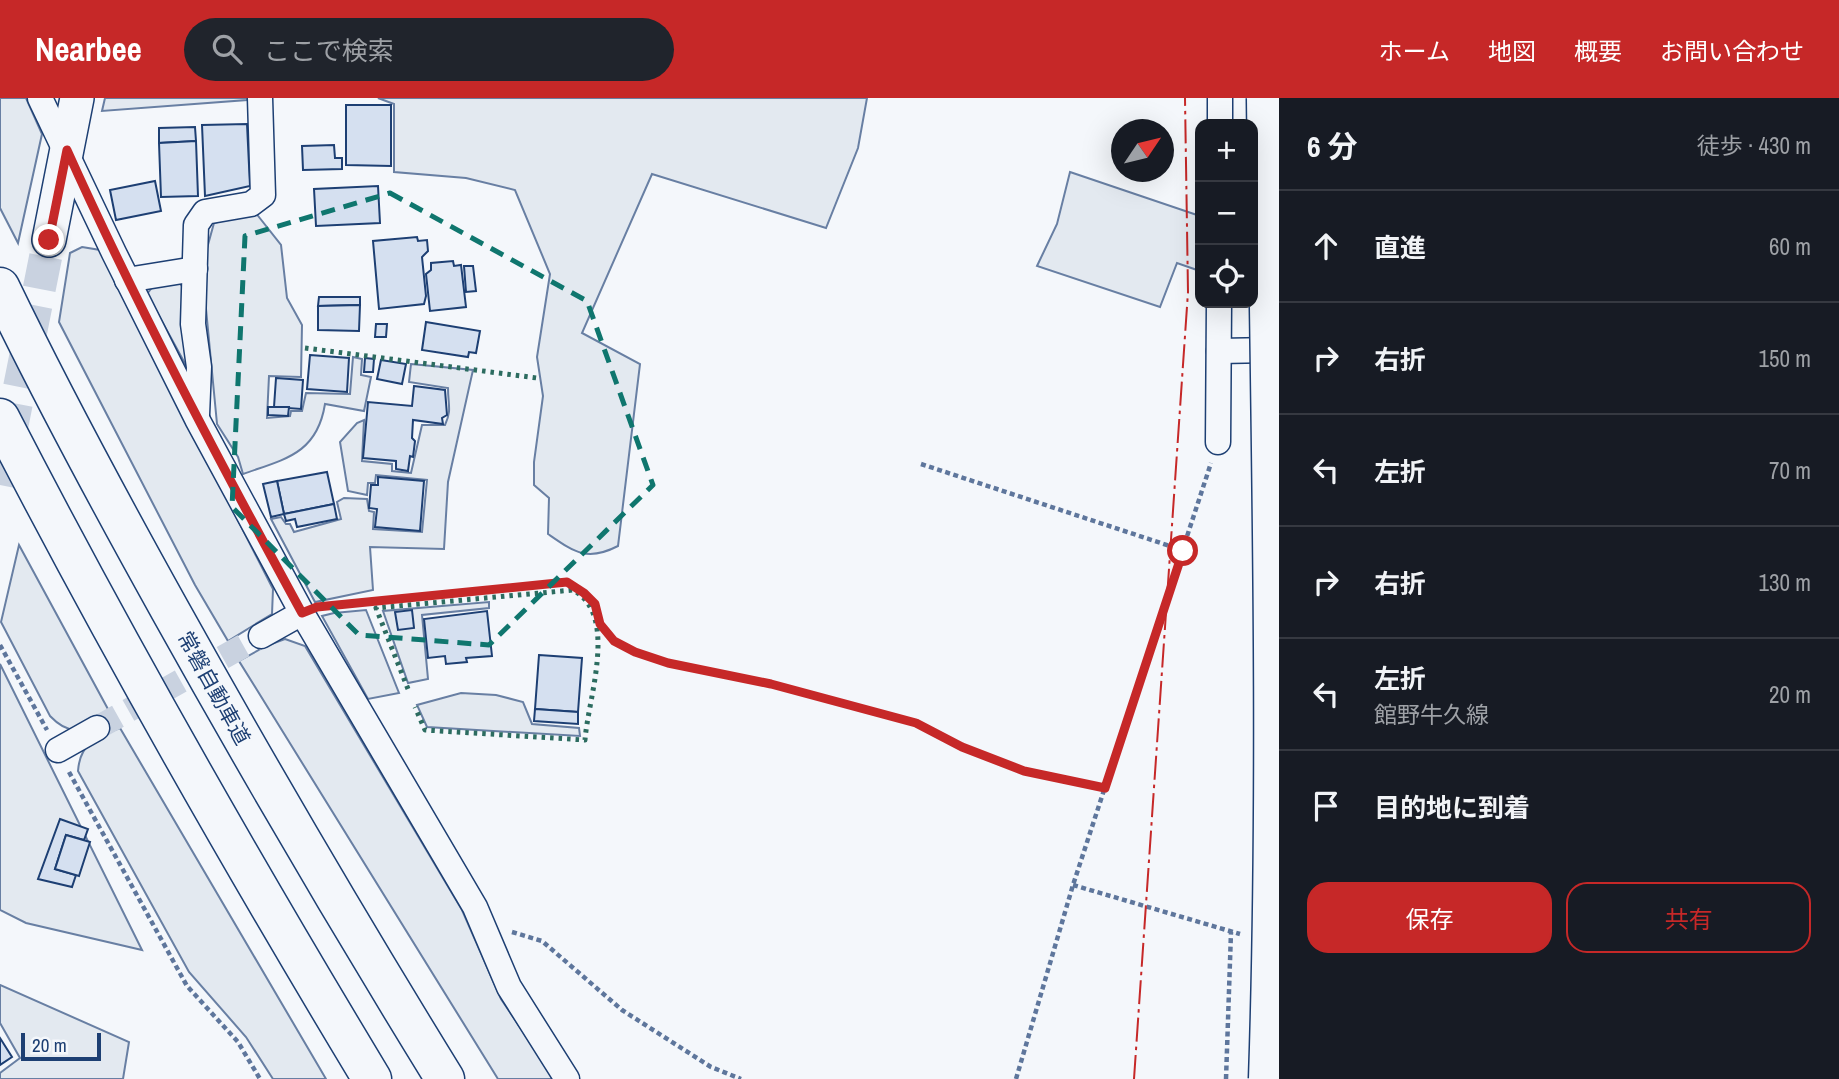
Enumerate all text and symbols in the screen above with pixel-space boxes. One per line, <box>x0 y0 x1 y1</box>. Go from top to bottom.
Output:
search box <box>184 18 674 81</box>
text: Nearbee <box>35 27 142 71</box>
icon: search <box>208 30 246 68</box>
text: ここで検索 <box>264 33 394 68</box>
text: ホーム <box>1379 35 1450 67</box>
text: 地図 <box>1488 35 1536 67</box>
text: 概要 <box>1574 35 1622 67</box>
text: お問い合わせ <box>1660 35 1804 67</box>
north arrow <box>1111 119 1174 182</box>
map controls <box>1195 119 1258 308</box>
button: + <box>1195 119 1258 182</box>
text: 6 分 <box>1307 126 1358 166</box>
text: 徒歩 · 430 m <box>1697 130 1811 161</box>
button: − <box>1195 182 1258 245</box>
route end <box>33 224 64 255</box>
icon: ahead <box>1307 227 1345 265</box>
text: 直進 <box>1374 230 1426 265</box>
text: 60 m <box>1769 231 1811 262</box>
button: locate <box>1195 245 1258 308</box>
icon: right <box>1307 339 1345 377</box>
text: 右折 <box>1374 342 1426 377</box>
text: 150 m <box>1759 343 1811 374</box>
icon: left <box>1307 451 1345 489</box>
text: 左折 <box>1374 454 1426 489</box>
text: 70 m <box>1769 455 1811 486</box>
route start <box>1167 535 1198 566</box>
icon: right <box>1307 563 1345 601</box>
text: 右折 <box>1374 566 1426 601</box>
text: 130 m <box>1759 567 1811 598</box>
street label: 常磐自動車道 <box>171 626 257 750</box>
text: 左折 <box>1374 661 1426 696</box>
icon: left <box>1307 675 1345 713</box>
text: 20 m <box>1769 679 1811 710</box>
text: 館野牛久線 <box>1374 699 1489 730</box>
icon: arrive <box>1307 787 1345 825</box>
text: 目的地に到着 <box>1374 790 1530 825</box>
button: 保存 <box>1307 882 1552 953</box>
button: 共有 <box>1566 882 1811 953</box>
scale bar <box>21 1030 102 1062</box>
text: 20 m <box>32 1032 67 1058</box>

